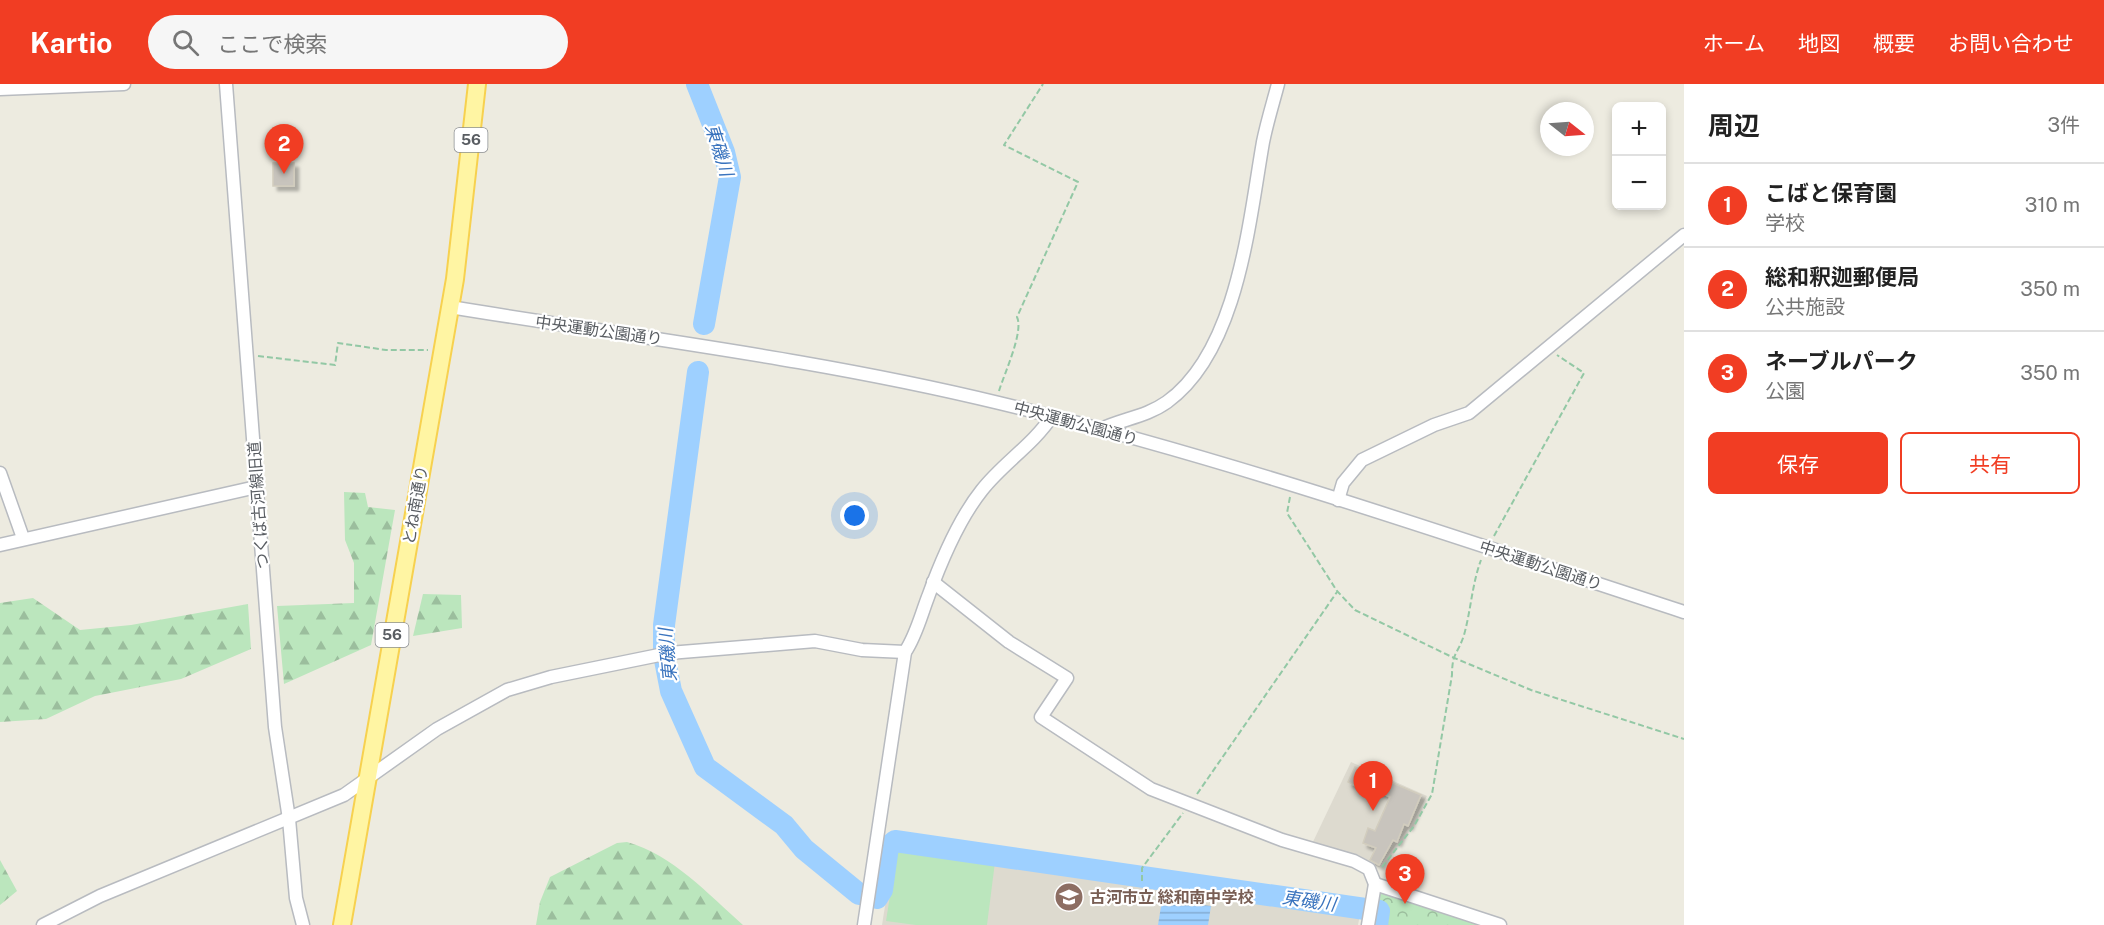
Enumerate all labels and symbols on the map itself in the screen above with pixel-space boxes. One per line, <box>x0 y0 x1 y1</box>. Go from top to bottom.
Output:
north arrow <box>1540 102 1594 156</box>
water label: 東磯川 <box>702 121 738 181</box>
pin: 2 <box>264 124 304 174</box>
road number: 56 <box>454 128 488 152</box>
street label: 中央運動公園通り <box>534 312 664 349</box>
street label: 中央運動公園通り <box>1012 398 1140 449</box>
street label: つくば古河線旧道 <box>245 440 272 569</box>
street label: とね南通り <box>399 464 432 546</box>
your location <box>840 501 869 530</box>
street label: 中央運動公園通り <box>1477 537 1605 594</box>
road number: 56 <box>376 623 408 647</box>
water label: 東磯川 <box>655 625 680 683</box>
pin: 1 <box>1354 762 1392 811</box>
pin: 3 <box>1386 854 1424 904</box>
school or university icon: 古河市立 総和南中学校 <box>1053 881 1085 913</box>
water label: 東磯川 <box>1281 886 1339 915</box>
place label: 古河市立 総和南中学校 <box>1090 888 1254 907</box>

